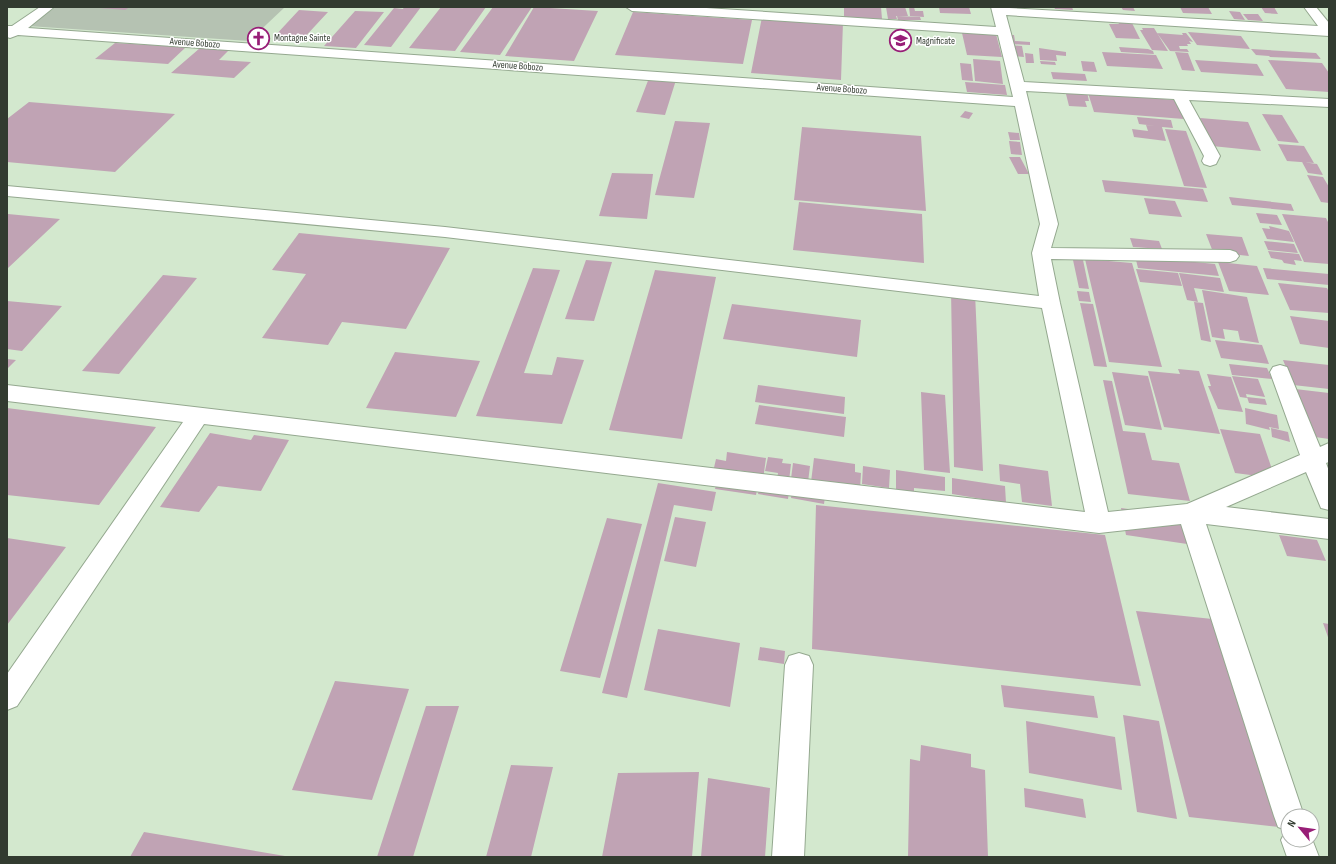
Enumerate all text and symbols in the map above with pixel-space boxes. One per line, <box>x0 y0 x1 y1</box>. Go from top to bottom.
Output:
church icon: Montagne Sainte <box>246 25 272 51</box>
school or university icon: Magnificate <box>887 28 913 54</box>
place label: Montagne Sainte <box>274 32 331 44</box>
street label: Avenue Bobozo <box>168 35 221 51</box>
place label: Magnificate <box>916 35 955 47</box>
street label: Avenue Bobozo <box>491 58 544 74</box>
street label: Avenue Bobozo <box>815 81 868 97</box>
north arrow <box>1280 808 1320 848</box>
text: N <box>1285 818 1299 829</box>

